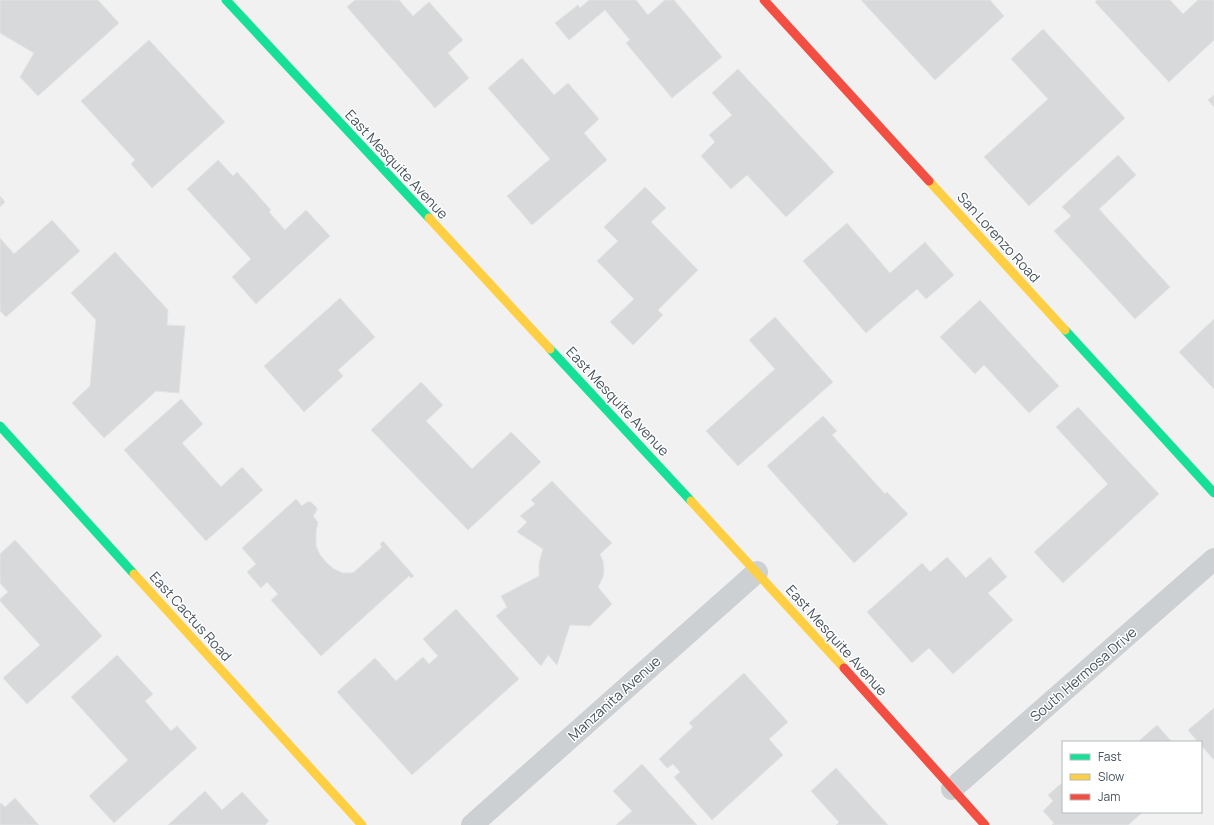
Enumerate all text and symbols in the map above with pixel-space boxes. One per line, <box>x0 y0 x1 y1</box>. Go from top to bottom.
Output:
street label: East Mesquite Avenue <box>341 105 453 223</box>
street label: San Lorenzo Road <box>953 188 1045 286</box>
street label: East Mesquite Avenue <box>562 342 674 460</box>
street label: East Cactus Road <box>146 567 236 665</box>
street label: East Mesquite Avenue <box>782 581 892 699</box>
street label: South Hermosa Drive <box>1026 622 1140 726</box>
street label: Manzanita Avenue <box>564 651 664 745</box>
legend <box>1062 741 1202 813</box>
text: Fast <box>1098 748 1122 765</box>
text: Slow <box>1098 768 1124 785</box>
text: Jam <box>1098 788 1120 805</box>

